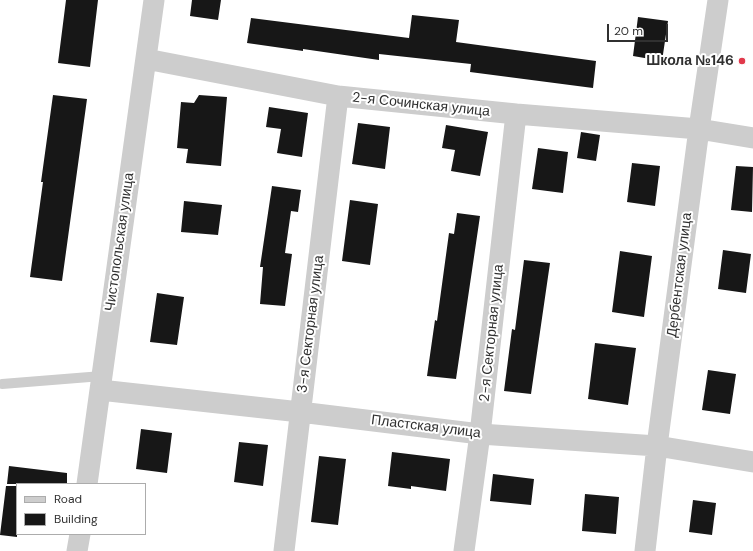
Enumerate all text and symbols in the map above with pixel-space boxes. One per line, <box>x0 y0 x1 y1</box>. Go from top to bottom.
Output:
scale bar <box>609 16 670 42</box>
text: 20 m <box>614 23 643 39</box>
place label: Школа №146 <box>646 53 734 69</box>
marker: Школа №146 <box>737 56 747 66</box>
street label: 2-я Сочинская улица <box>351 89 491 121</box>
street label: Чистопольская улица <box>102 172 138 312</box>
street label: Дербентская улица <box>664 212 696 338</box>
street label: 3-я Секторная улица <box>294 254 328 394</box>
street label: 2-я Секторная улица <box>476 263 508 403</box>
street label: Пластская улица <box>370 412 482 442</box>
legend <box>16 483 146 535</box>
text: Road <box>54 491 82 507</box>
text: Building <box>54 511 98 527</box>

